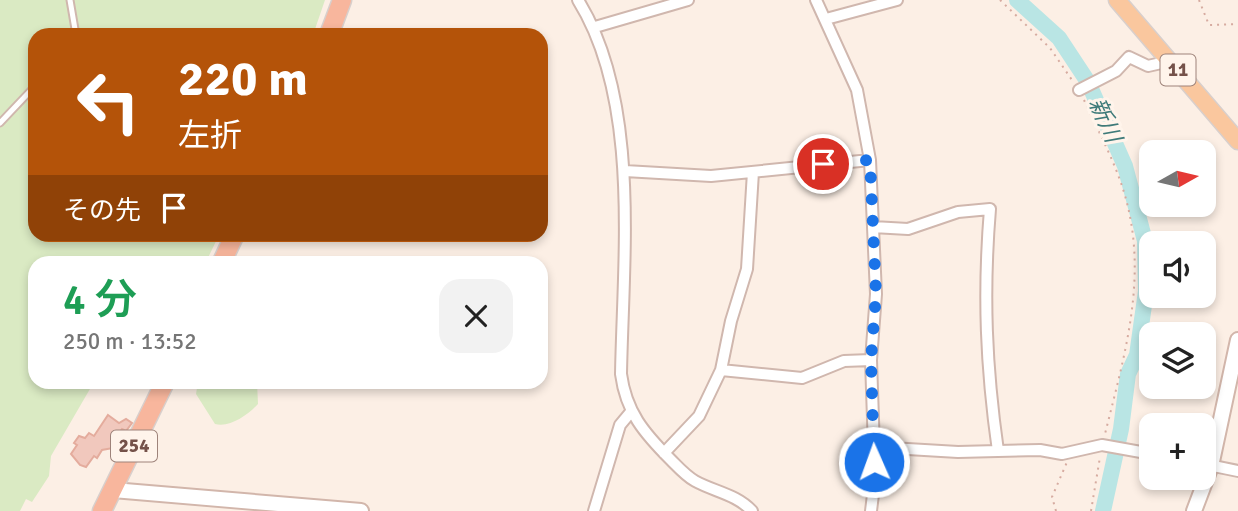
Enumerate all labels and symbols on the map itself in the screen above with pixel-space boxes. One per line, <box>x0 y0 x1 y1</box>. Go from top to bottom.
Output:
road number: 11 <box>1160 54 1196 86</box>
water label: 新川 <box>1082 93 1129 150</box>
pin <box>793 134 853 194</box>
north arrow <box>1139 140 1216 217</box>
position arrow <box>837 425 911 499</box>
road number: 254 <box>111 430 157 462</box>

